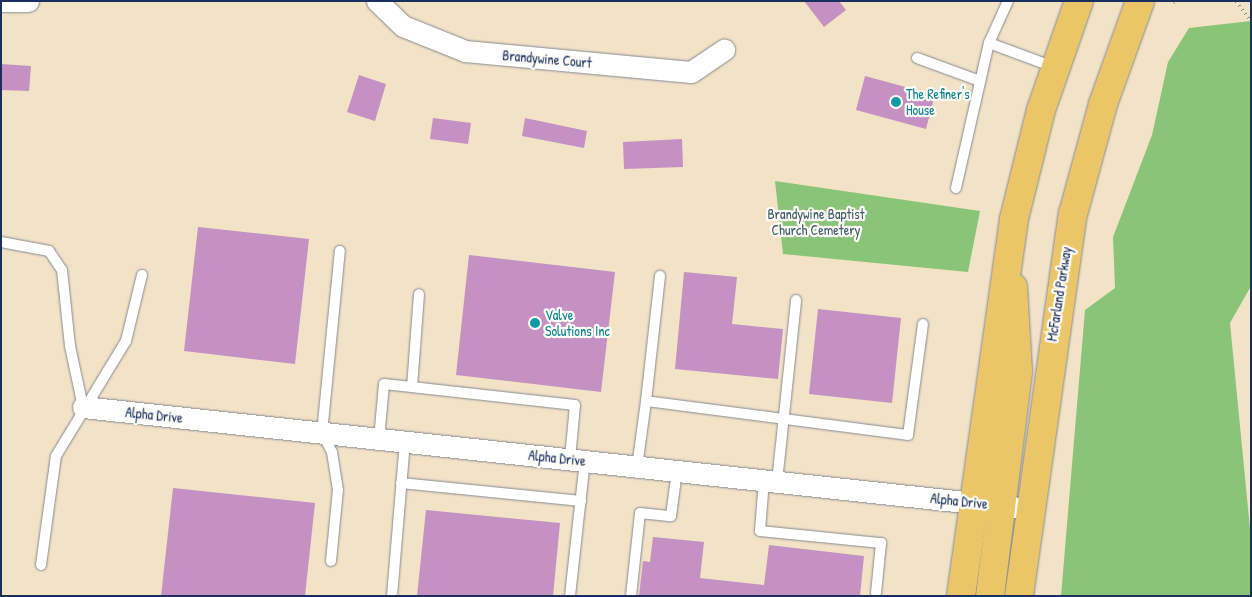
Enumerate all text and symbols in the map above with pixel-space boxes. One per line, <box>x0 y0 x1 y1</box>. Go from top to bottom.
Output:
street label: Brandywine Court <box>502 47 592 71</box>
place label: The Refiner's House <box>906 86 970 118</box>
marker: The Refiner's House <box>890 96 902 108</box>
park label: Brandywine Baptist Church Cemetery <box>767 206 865 238</box>
street label: McFarland Parkway <box>1043 246 1075 342</box>
place label: Valve Solutions Inc <box>545 307 610 340</box>
marker: Valve Solutions Inc <box>529 317 541 329</box>
street label: Alpha Drive <box>125 404 183 426</box>
street label: Alpha Drive <box>528 447 586 469</box>
street label: Alpha Drive <box>930 490 988 512</box>

